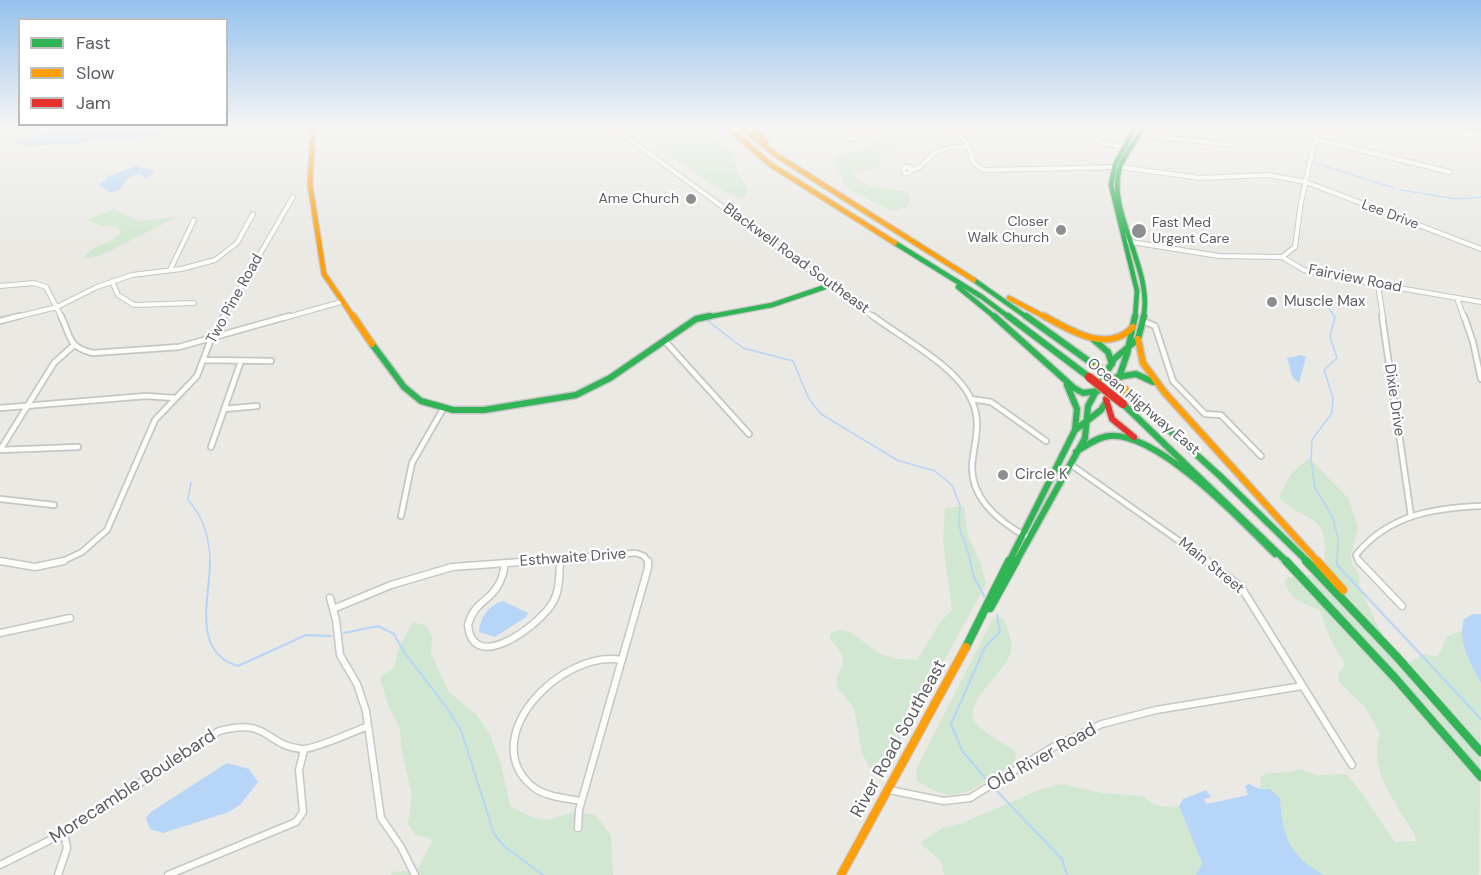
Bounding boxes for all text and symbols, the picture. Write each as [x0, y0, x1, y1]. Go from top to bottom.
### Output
legend [18, 18, 228, 126]
text: Fast [76, 31, 111, 55]
text: Slow [76, 61, 115, 85]
text: Jam [76, 91, 111, 115]
place label: Ame Church [598, 191, 679, 207]
marker: Ame Church [684, 192, 698, 206]
street label: Lee Drive [1359, 196, 1421, 234]
street label: Blackwell Road Southeast [719, 200, 873, 318]
place label: Closer Walk Church [968, 214, 1049, 246]
place label: Fast Med Urgent Care [1152, 215, 1229, 248]
marker: Fast Med Urgent Care [1130, 222, 1148, 240]
marker: Closer Walk Church [1054, 223, 1068, 237]
street label: Two Pine Road [203, 251, 267, 347]
street label: Fairview Road [1307, 261, 1403, 297]
place label: Muscle Max [1284, 293, 1365, 311]
marker: Muscle Max [1265, 295, 1279, 309]
street label: Ocean Highway East [1083, 355, 1203, 459]
street label: Dixie Drive [1380, 363, 1408, 437]
place label: Circle K [1015, 466, 1068, 484]
marker: Circle K [996, 468, 1010, 482]
street label: Main Street [1174, 534, 1248, 598]
street label: Esthwaite Drive [519, 545, 627, 571]
street label: River Road Southeast [847, 656, 951, 822]
street label: Old River Road [984, 719, 1100, 797]
street label: Morecamble Boulebard [46, 725, 220, 849]

